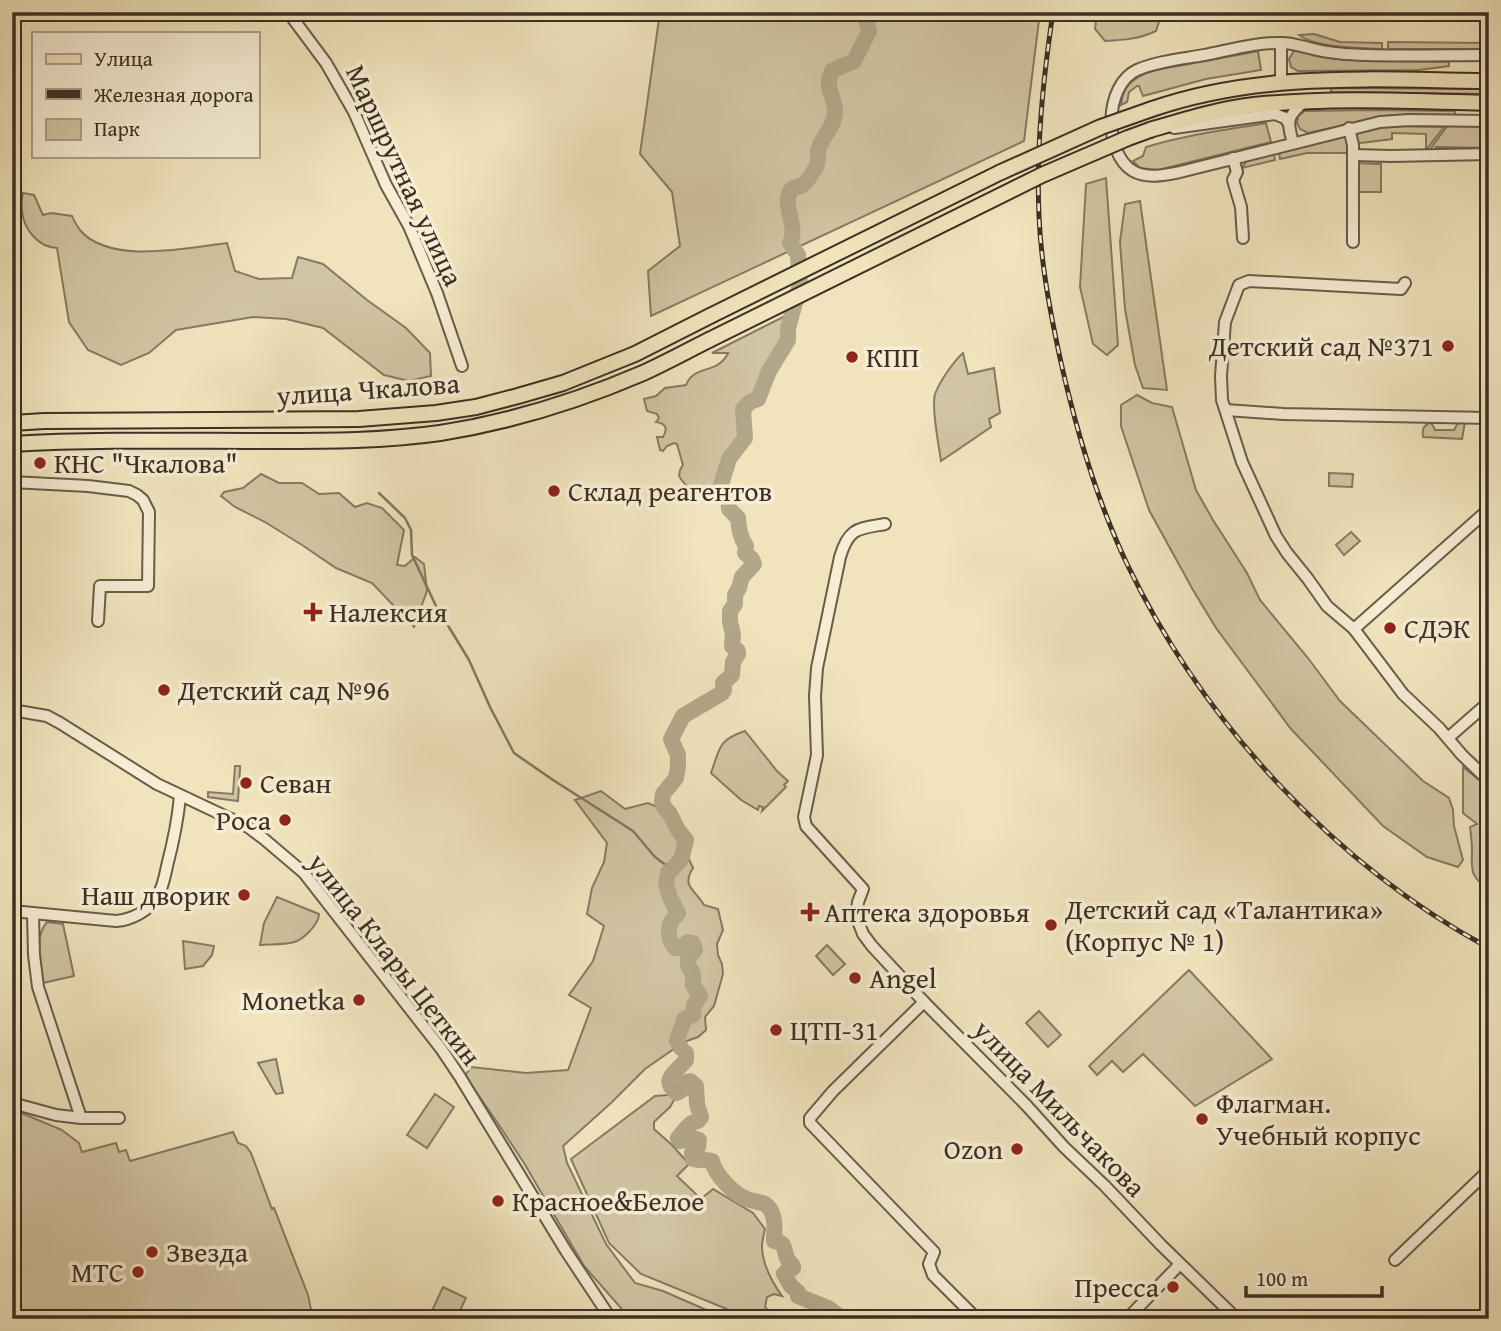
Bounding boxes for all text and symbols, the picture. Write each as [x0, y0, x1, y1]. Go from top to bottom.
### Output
legend [32, 32, 259, 158]
text: Улица [94, 43, 153, 74]
street label: Маршрутная улица [336, 57, 475, 293]
text: Железная дорога [93, 79, 254, 110]
text: Парк [94, 113, 140, 144]
place label: Детский сад №371 [1208, 325, 1434, 366]
place label: КПП [866, 336, 919, 377]
marker: Детский сад №371 [1440, 338, 1456, 354]
marker: КПП [844, 349, 860, 365]
street label: улица Чкалова [274, 362, 462, 415]
place label: КНС "Чкалова" [54, 442, 238, 483]
marker: КНС "Чкалова" [32, 455, 48, 471]
place label: Склад реагентов [568, 470, 772, 511]
marker: Склад реагентов [546, 483, 562, 499]
place label: Налексия [329, 591, 447, 632]
marker: Налексия [303, 602, 323, 622]
place label: СДЭК [1404, 607, 1470, 648]
marker: СДЭК [1382, 620, 1398, 636]
place label: Детский сад №96 [177, 669, 390, 710]
marker: Детский сад №96 [156, 682, 172, 698]
place label: Севан [260, 762, 332, 803]
marker: Севан [238, 775, 254, 791]
place label: Роса [216, 799, 272, 840]
marker: Роса [277, 812, 293, 828]
street label: улица Клары Цеткин [298, 843, 492, 1074]
place label: Наш дворик [81, 874, 230, 915]
marker: Наш дворик [236, 887, 252, 903]
place label: Детский сад «Талантика» (Корпус № 1) [1064, 888, 1383, 961]
place label: Аптека здоровья [824, 891, 1030, 932]
marker: Аптека здоровья [802, 904, 818, 920]
marker: Детский сад «Талантика» (Корпус № 1) [1043, 917, 1059, 933]
place label: Angel [869, 957, 937, 998]
marker: Angel [847, 970, 863, 986]
place label: Monetka [242, 979, 346, 1020]
marker: Monetka [351, 992, 367, 1008]
place label: ЦТП-31 [790, 1009, 878, 1050]
street label: улица Мильчакова [964, 1009, 1157, 1206]
marker: ЦТП-31 [768, 1022, 784, 1038]
place label: Флагман. Учебный корпус [1216, 1082, 1421, 1155]
marker: Флагман. Учебный корпус [1194, 1111, 1210, 1127]
place label: Ozon [944, 1128, 1003, 1169]
marker: Ozon [1009, 1141, 1025, 1157]
place label: Красное&Белое [512, 1180, 705, 1221]
marker: Красное&Белое [490, 1193, 506, 1209]
place label: Звезда [166, 1231, 249, 1272]
marker: Звезда [144, 1244, 160, 1260]
place label: МТС [71, 1251, 124, 1292]
scale bar [1246, 1254, 1382, 1298]
text: 100 m [1256, 1263, 1308, 1294]
marker: МТС [130, 1264, 146, 1280]
place label: Пресса [1075, 1266, 1160, 1307]
marker: Пресса [1165, 1279, 1181, 1295]

